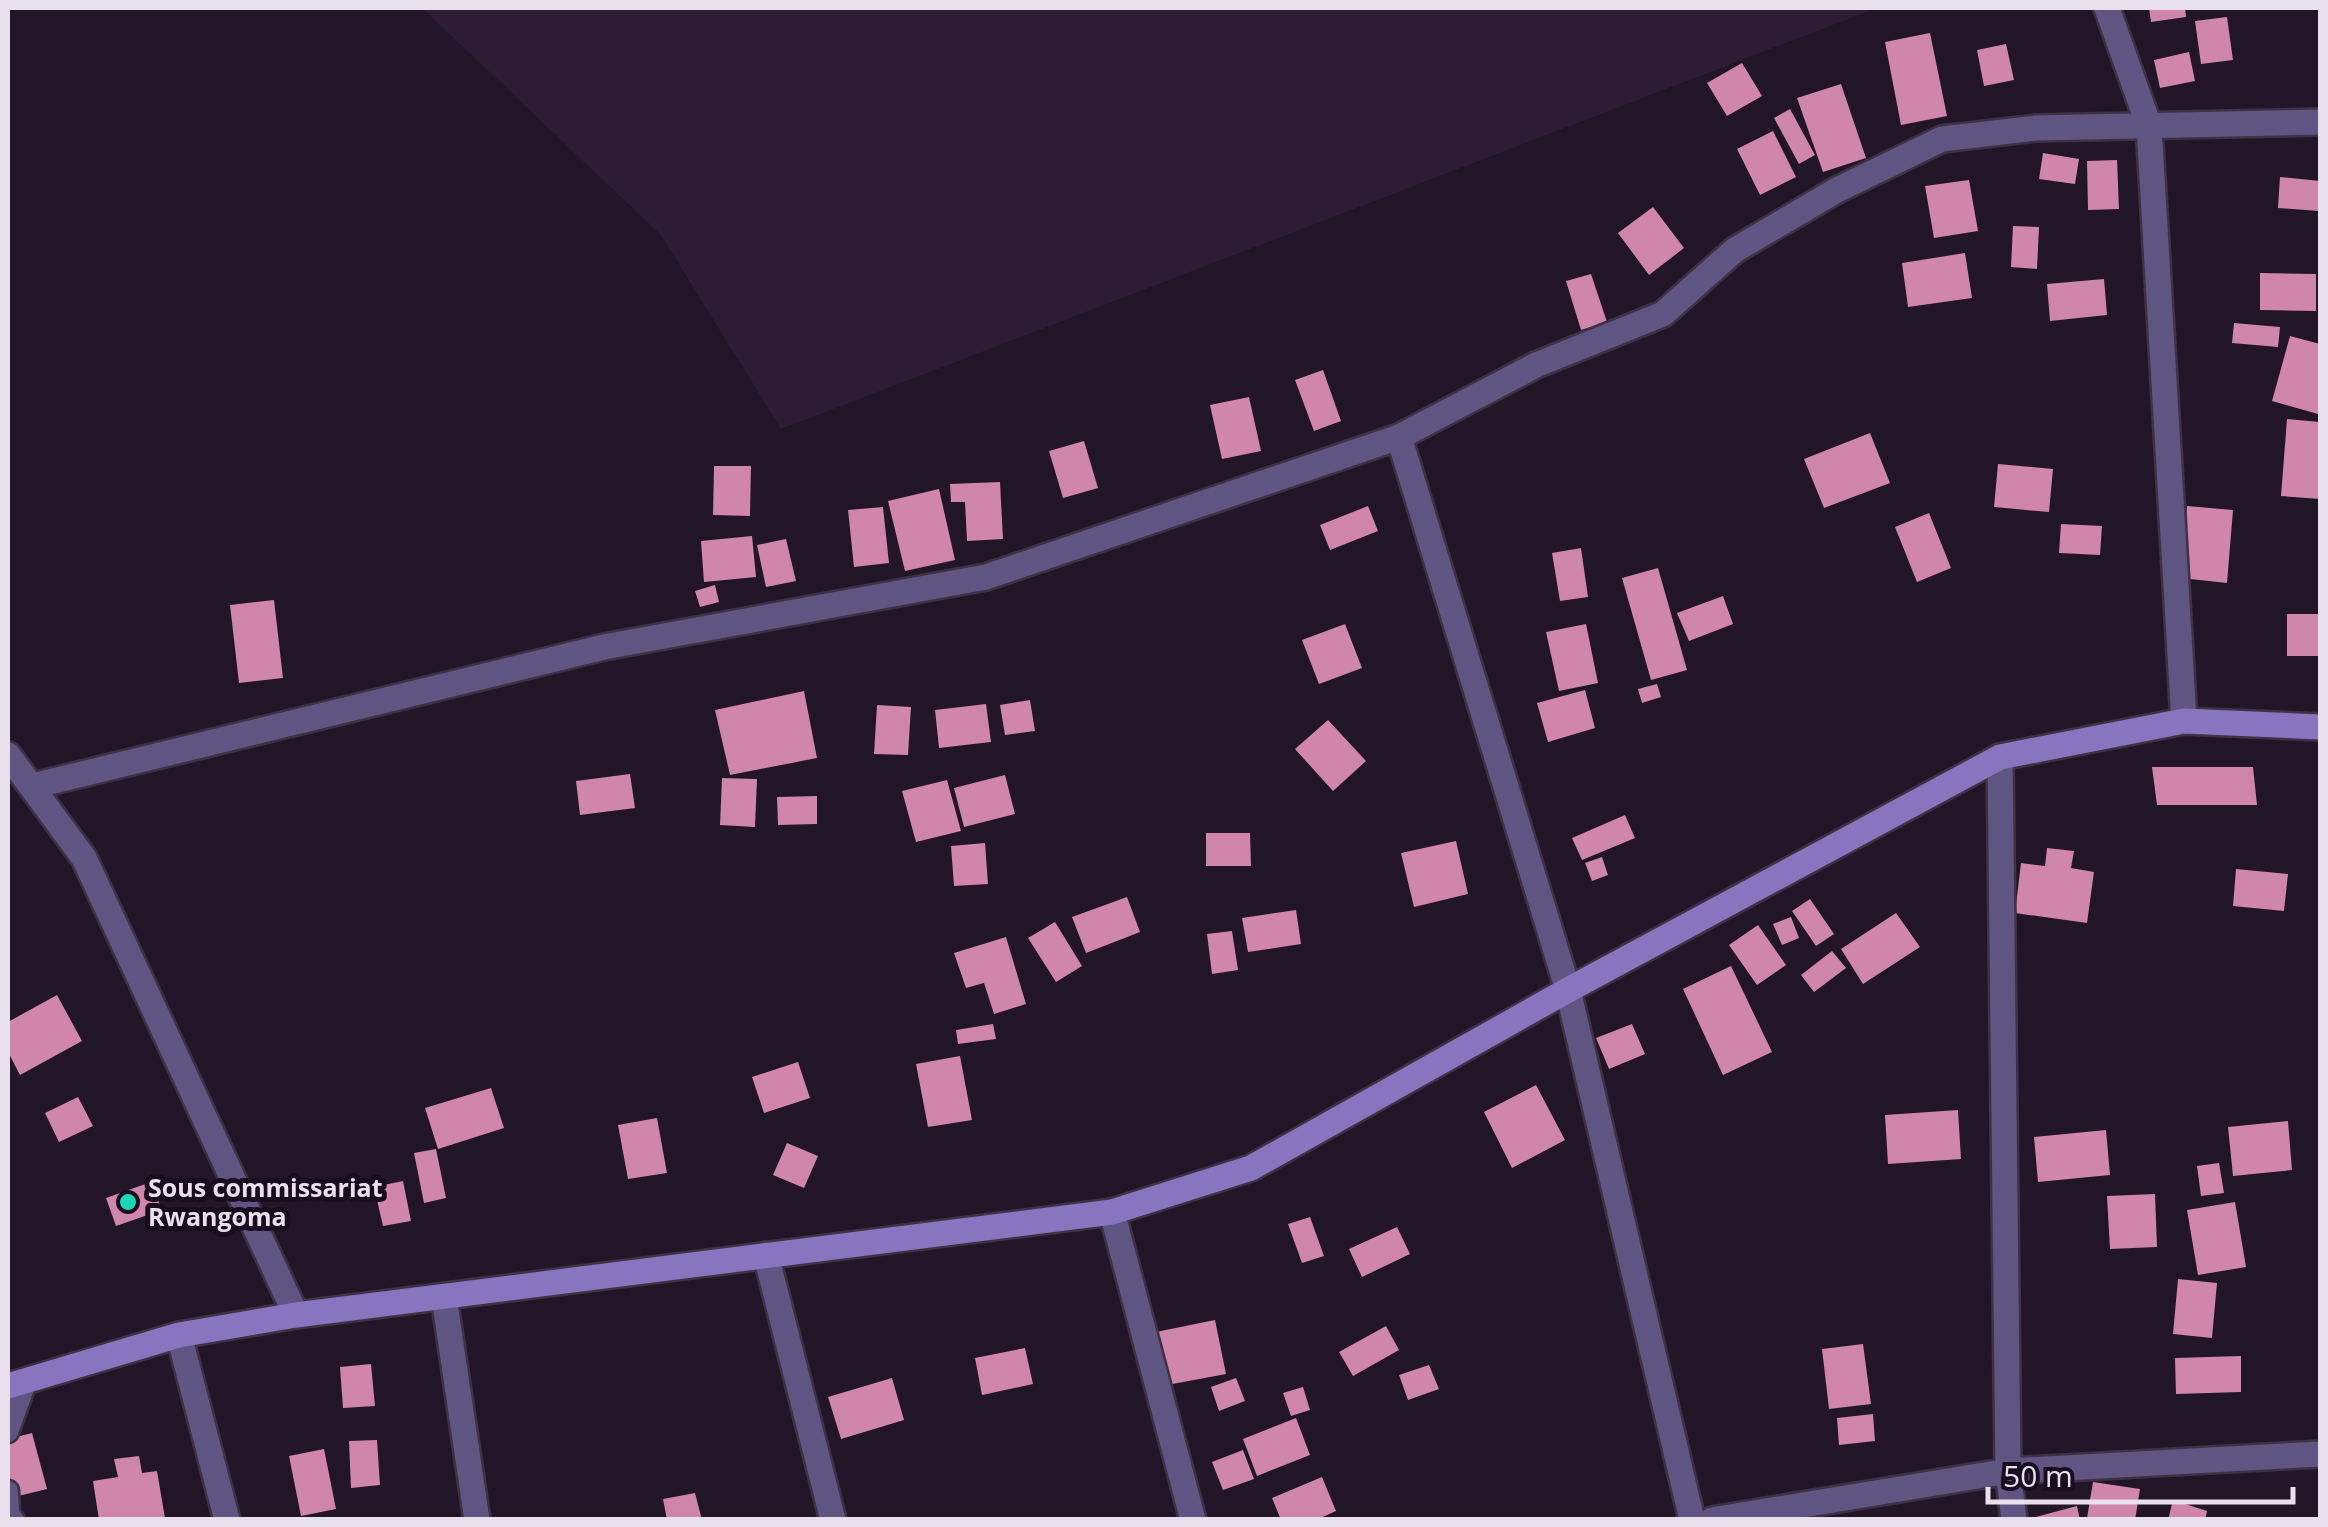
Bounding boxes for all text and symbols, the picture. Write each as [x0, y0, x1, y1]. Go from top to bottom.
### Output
place label: Sous commissariat Rwangoma [148, 1170, 383, 1233]
marker: Sous commissariat Rwangoma [117, 1191, 139, 1213]
scale bar [1988, 1442, 2293, 1504]
text: 50 m [2003, 1455, 2073, 1496]

